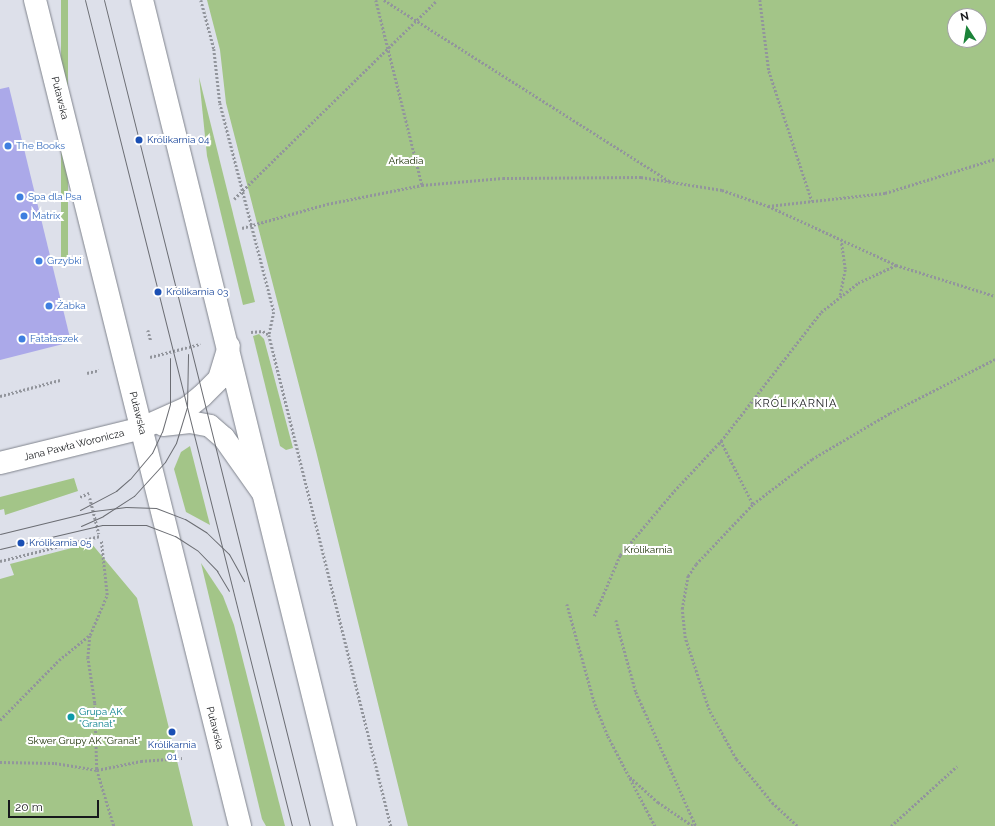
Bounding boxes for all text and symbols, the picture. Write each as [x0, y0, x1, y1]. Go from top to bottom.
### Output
north arrow [947, 8, 987, 48]
text: N [959, 10, 970, 24]
street label: Puławska [49, 75, 71, 121]
place label: Królikarnia 04 [147, 134, 209, 146]
marker: Królikarnia 04 [134, 135, 144, 145]
place label: The Books [16, 140, 65, 152]
marker: The Books [3, 141, 13, 151]
park label: Arkadia [389, 155, 423, 167]
place label: Spa dla Psa [28, 191, 82, 203]
marker: Spa dla Psa [15, 192, 25, 202]
place label: Matrix [32, 210, 60, 222]
marker: Matrix [19, 211, 29, 221]
place label: Grzybki [47, 255, 82, 267]
marker: Grzybki [34, 256, 44, 266]
place label: Królikarnia 03 [166, 286, 228, 298]
marker: Królikarnia 03 [153, 287, 163, 297]
place label: Żabka [57, 300, 86, 312]
marker: Żabka [44, 301, 54, 311]
place label: Fatałaszek [30, 333, 79, 345]
marker: Fatałaszek [17, 334, 27, 344]
street label: Puławska [127, 390, 149, 436]
district label: KRÓLIKARNIA [754, 397, 838, 411]
street label: Jana Pawła Woronicza [22, 427, 126, 463]
place label: Królikarnia 05 [29, 537, 91, 549]
marker: Królikarnia 05 [16, 538, 26, 548]
park label: Królikarnia [624, 544, 672, 556]
place label: Grupa AK "Granat" [79, 705, 123, 728]
street label: Puławska [204, 705, 226, 751]
marker: Grupa AK "Granat" [66, 712, 76, 722]
marker: Królikarnia 01 [167, 727, 177, 737]
park label: Skwer Grupy AK "Granat" [27, 735, 141, 747]
place label: Królikarnia 01 [148, 738, 196, 762]
scale bar [10, 792, 101, 818]
text: 20 m [15, 800, 43, 814]

